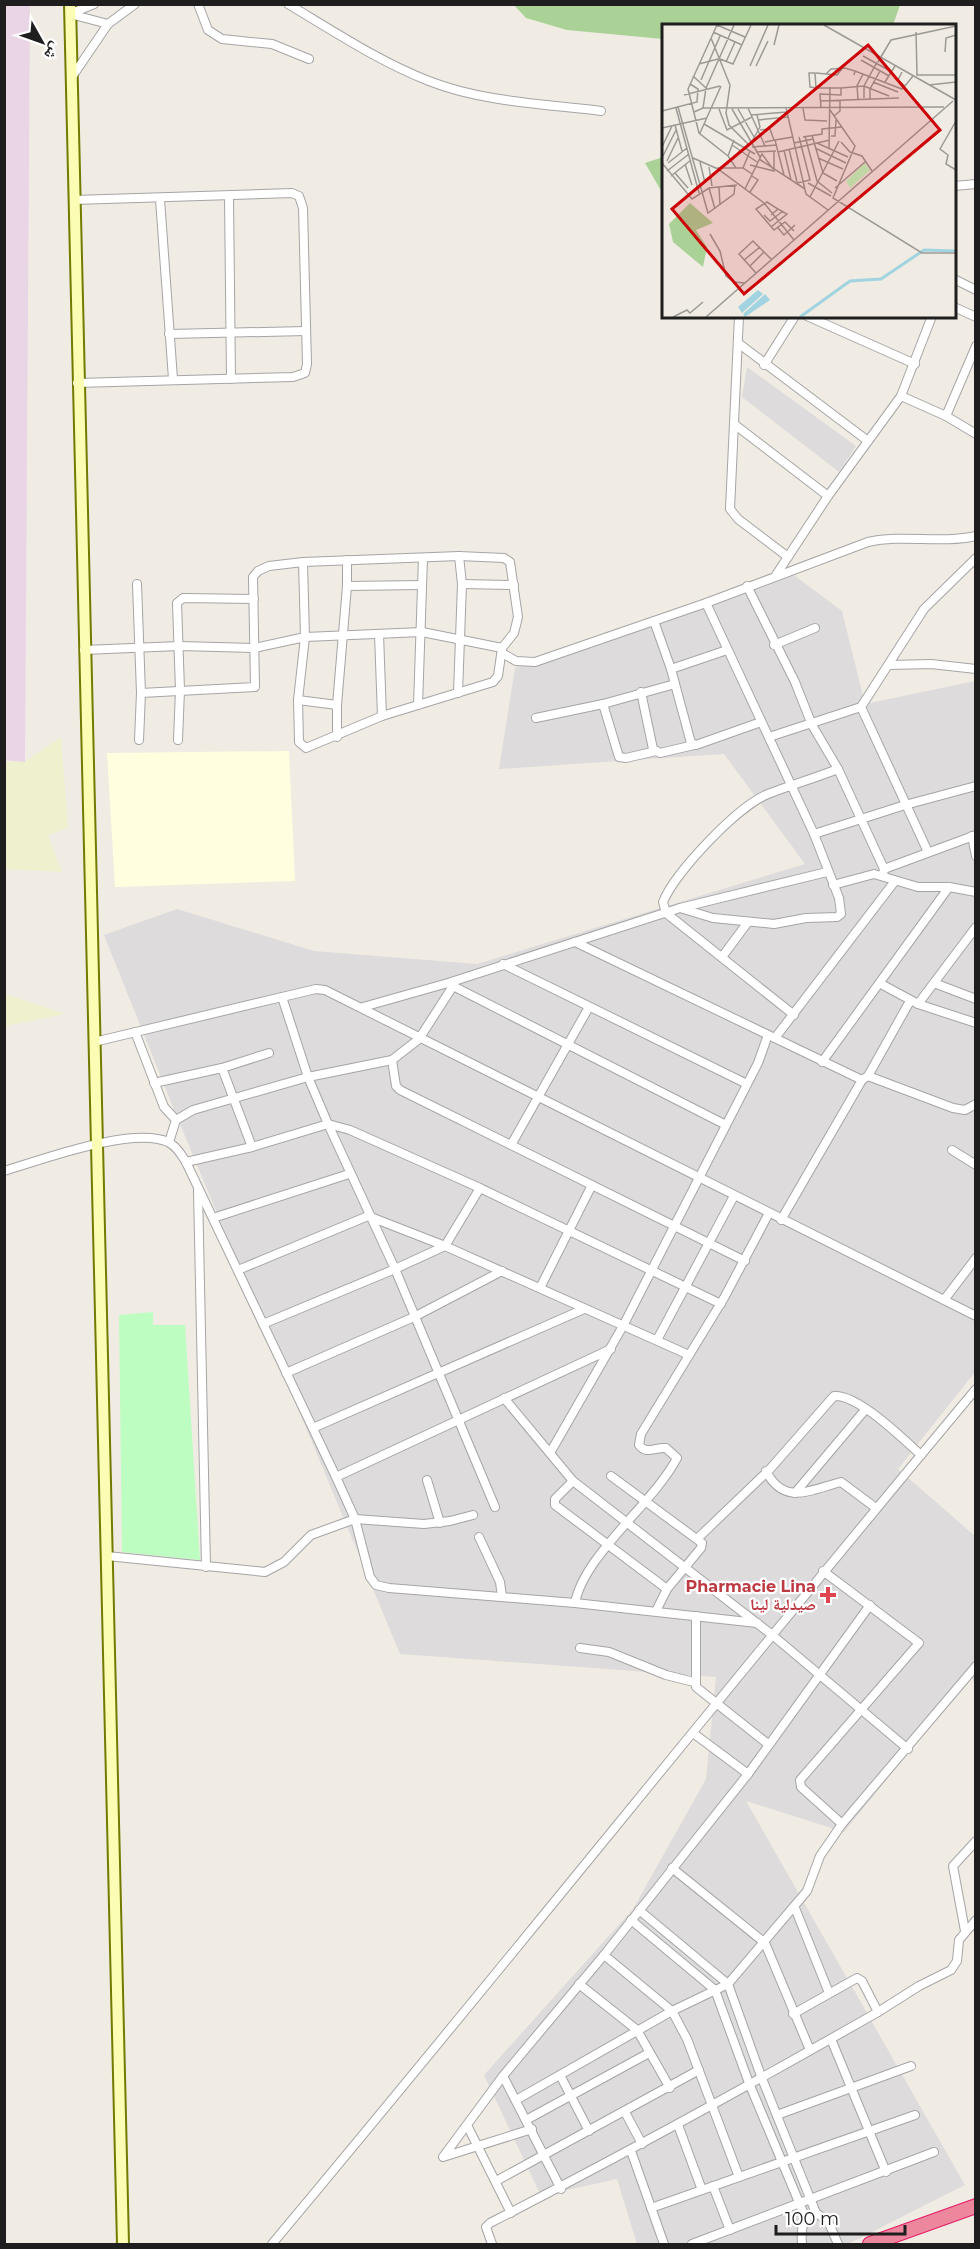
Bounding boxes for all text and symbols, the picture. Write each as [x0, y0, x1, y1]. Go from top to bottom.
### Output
north arrow [12, 12, 72, 72]
inset map [662, 24, 956, 318]
text: ش [40, 39, 66, 64]
place label: Pharmacie Lina صيدلية لينا [686, 1577, 816, 1614]
marker: Pharmacie Lina صيدلية لينا [821, 1588, 835, 1602]
scale bar [776, 2198, 905, 2236]
text: 100 m [785, 2208, 839, 2230]

